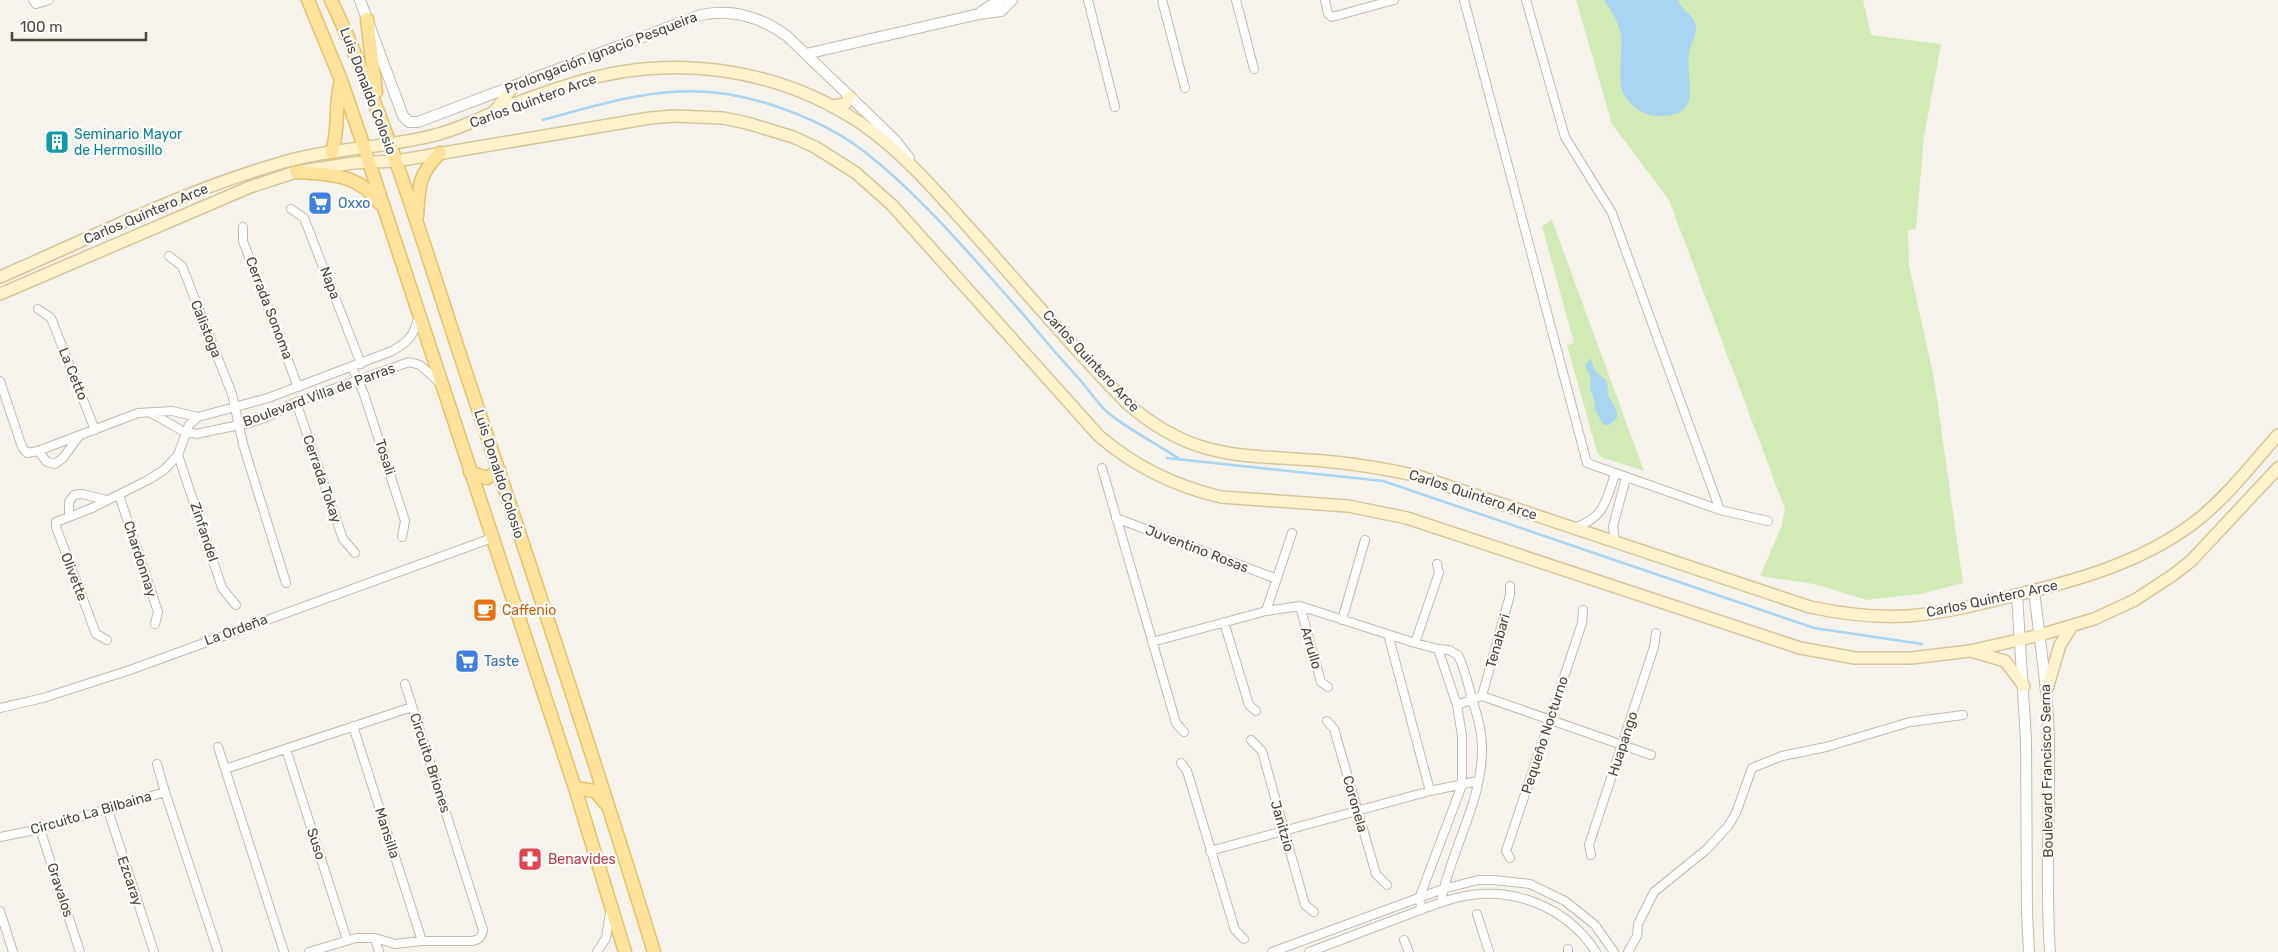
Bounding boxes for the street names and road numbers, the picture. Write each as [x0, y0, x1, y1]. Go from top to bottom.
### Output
street label: Prolongación Ignacio Pesqueira [502, 8, 700, 98]
street label: Luis Donaldo Colosio [336, 25, 400, 157]
street label: Carlos Quintero Arce [467, 70, 599, 132]
street label: Carlos Quintero Arce [81, 180, 211, 248]
street label: Cerrada Sonoma [242, 254, 296, 362]
street label: Napa [316, 264, 344, 302]
street label: Calistoga [187, 298, 225, 360]
street label: Carlos Quintero Arce [1039, 306, 1143, 416]
street label: La Cetto [55, 345, 91, 403]
street label: Boulevard Villa de Parras [241, 360, 397, 430]
street label: Luis Donaldo Colosio [470, 407, 528, 541]
street label: Cerrada Tokay [299, 433, 345, 525]
street label: Tosali [371, 437, 399, 477]
street label: Carlos Quintero Arce [1407, 466, 1539, 524]
street label: Zinfandel [186, 500, 222, 564]
street label: Chardonnay [120, 519, 160, 600]
street label: Juventino Rosas [1143, 522, 1251, 576]
street label: Olivette [57, 550, 91, 604]
street label: Carlos Quintero Arce [1925, 577, 2059, 621]
street label: La Ordeña [202, 611, 270, 649]
street label: Tenabari [1482, 612, 1514, 670]
street label: Arrullo [1297, 625, 1325, 671]
street label: Pequeño Nocturno [1518, 674, 1572, 796]
street label: Boulevard Francisco Serna [2037, 684, 2057, 858]
street label: Huapango [1605, 709, 1641, 779]
street label: Circuito Briones [406, 711, 454, 815]
street label: Coronela [1339, 774, 1371, 834]
street label: Circuito La Bilbaina [28, 788, 154, 838]
street label: Janitzio [1267, 798, 1297, 854]
street label: Mansilla [371, 805, 403, 861]
street label: Suso [303, 826, 329, 862]
street label: Ezcaray [114, 854, 147, 908]
street label: Gravalos [43, 861, 77, 919]

